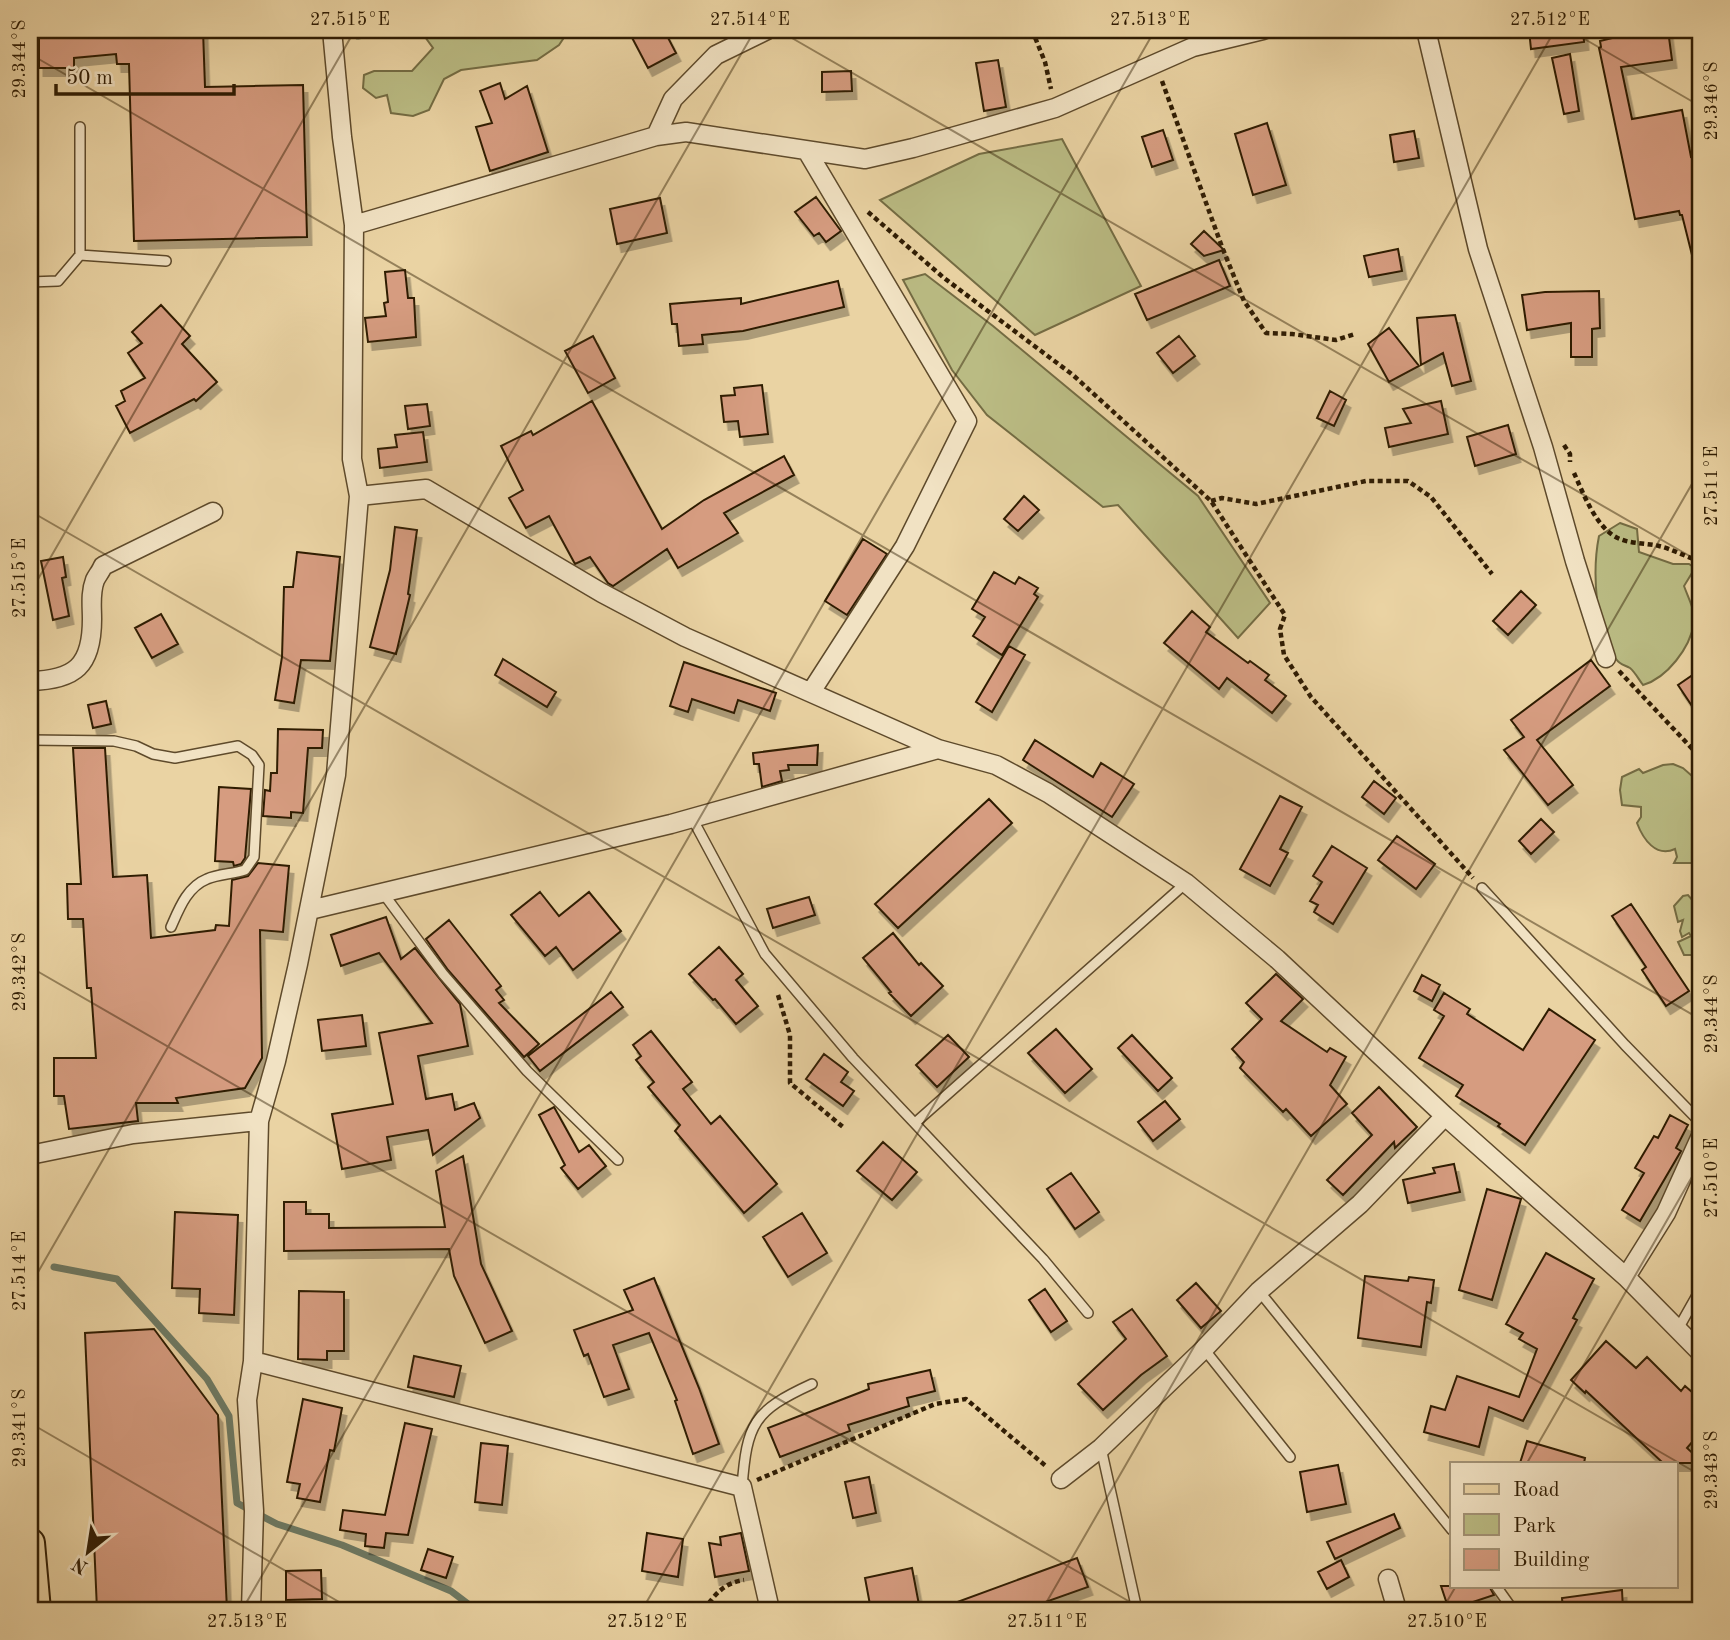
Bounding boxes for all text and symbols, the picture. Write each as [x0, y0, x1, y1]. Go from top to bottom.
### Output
text: 27.515°E [310, 11, 390, 29]
text: 27.514°E [710, 11, 790, 29]
text: 27.513°E [1110, 11, 1190, 29]
text: 27.512°E [1510, 11, 1590, 29]
text: 29.344°S [11, 20, 29, 98]
scale bar [56, 52, 234, 96]
text: 29.346°S [1703, 62, 1721, 140]
text: 50 m [66, 68, 113, 89]
text: 27.511°E [1703, 446, 1721, 526]
text: 27.515°E [11, 538, 29, 618]
text: 29.342°S [11, 933, 29, 1011]
text: 29.344°S [1703, 975, 1721, 1053]
text: 27.510°E [1703, 1138, 1721, 1218]
text: 27.514°E [11, 1231, 29, 1311]
text: 29.341°S [11, 1389, 29, 1467]
text: 29.343°S [1703, 1431, 1721, 1509]
legend [1450, 1462, 1678, 1588]
text: Road [1513, 1480, 1560, 1501]
text: Park [1513, 1516, 1556, 1537]
north arrow [52, 1518, 122, 1588]
text: Building [1513, 1550, 1590, 1571]
text: N [69, 1552, 92, 1576]
text: 27.513°E [207, 1613, 287, 1631]
text: 27.512°E [607, 1613, 687, 1631]
text: 27.511°E [1007, 1613, 1087, 1631]
text: 27.510°E [1407, 1613, 1487, 1631]

